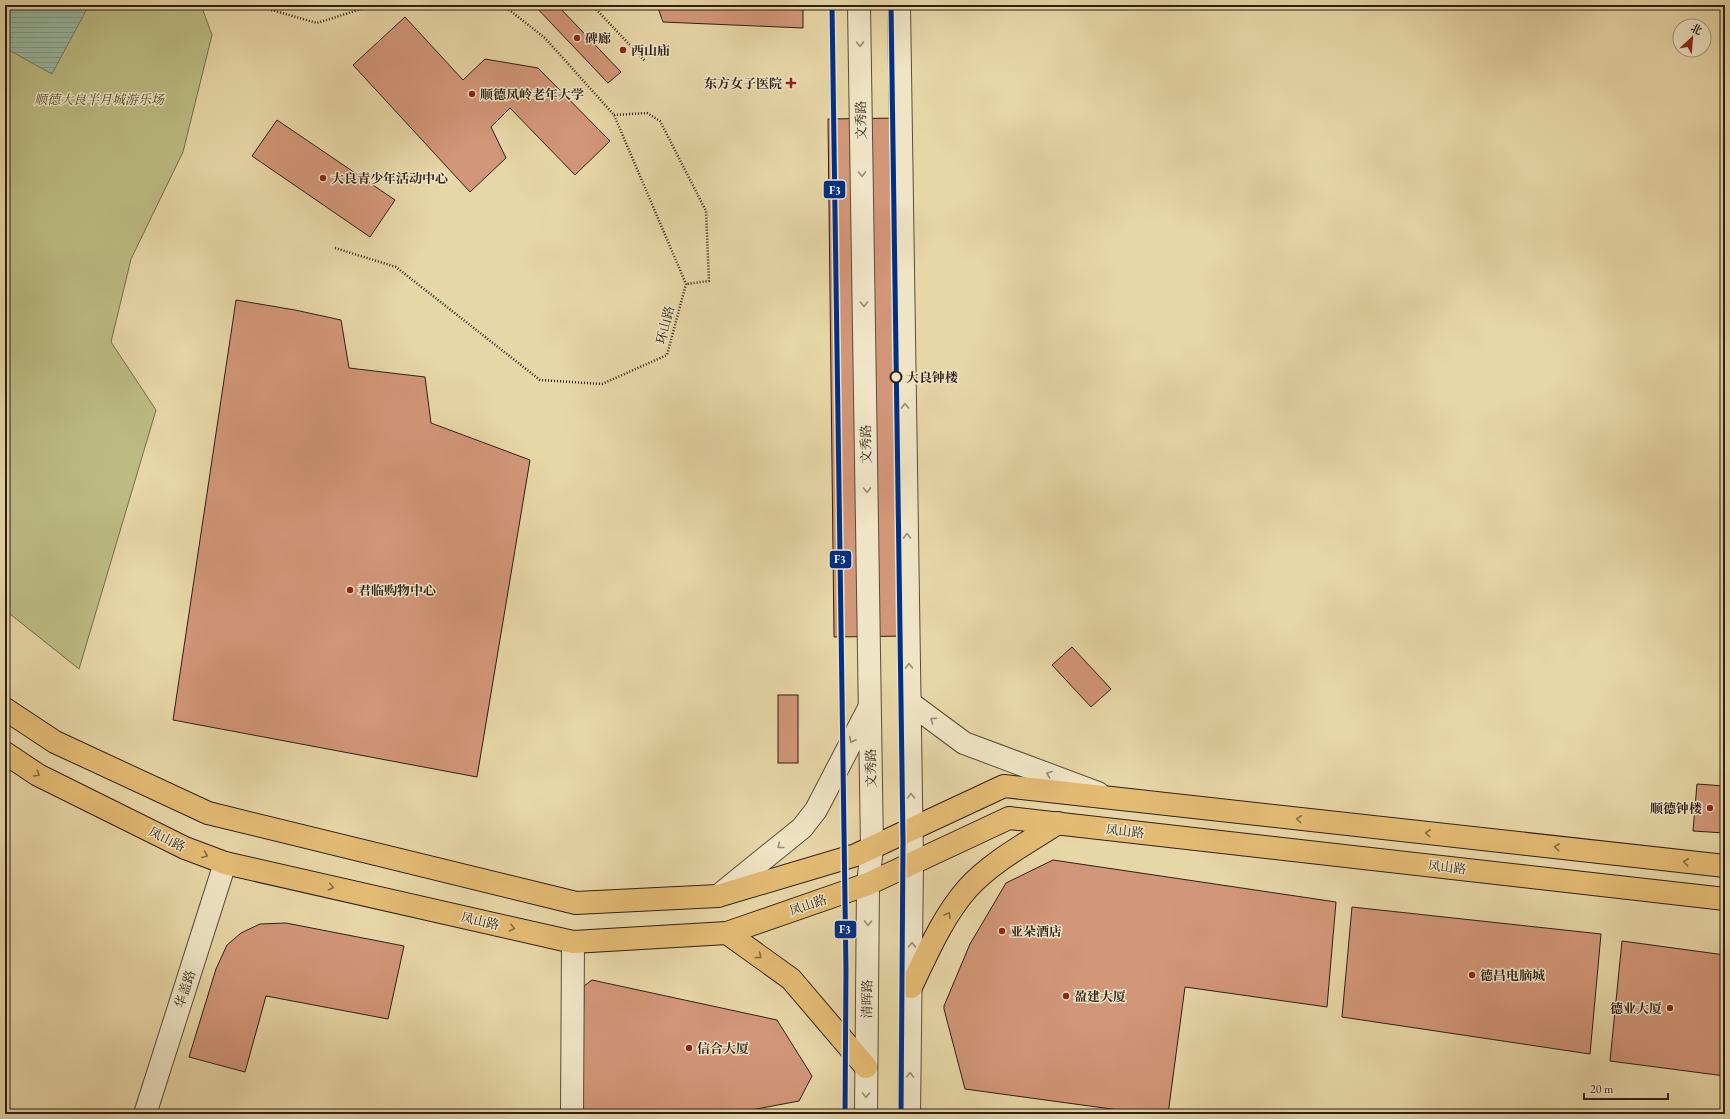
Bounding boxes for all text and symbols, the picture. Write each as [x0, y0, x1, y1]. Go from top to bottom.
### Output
north arrow [1672, 18, 1712, 58]
text: 北 [1688, 20, 1704, 38]
place label: 碑廊 [585, 30, 611, 47]
marker: 碑廊 [572, 33, 582, 43]
one-way arrow [856, 41, 864, 47]
place label: 西山庙 [631, 42, 670, 59]
marker: 西山庙 [618, 45, 628, 55]
place label: 东方女子医院 [704, 75, 782, 92]
marker: 东方女子医院 [785, 77, 797, 89]
place label: 顺德凤岭老年大学 [480, 86, 584, 103]
marker: 顺德凤岭老年大学 [467, 89, 477, 99]
park label: 顺德大良半月城游乐场 [34, 91, 165, 108]
street label: 文秀路 [852, 100, 870, 140]
place label: 大良青少年活动中心 [331, 170, 448, 187]
one-way arrow [858, 171, 866, 177]
marker: 大良青少年活动中心 [318, 173, 328, 183]
line badge: F3 [823, 180, 846, 199]
text: F3 [829, 183, 841, 197]
one-way arrow [860, 301, 868, 307]
street label: 环山路 [652, 304, 678, 346]
place label: 大良钟楼 [906, 369, 958, 386]
marker: 大良钟楼 [889, 370, 903, 384]
one-way arrow [901, 403, 909, 409]
street label: 文秀路 [857, 424, 875, 464]
one-way arrow [863, 487, 871, 493]
one-way arrow [903, 533, 911, 539]
line badge: F3 [829, 550, 852, 569]
text: F3 [834, 552, 846, 566]
place label: 君临购物中心 [358, 582, 436, 599]
marker: 君临购物中心 [345, 585, 355, 595]
one-way arrow [905, 663, 913, 669]
one-way arrow [930, 717, 937, 724]
one-way arrow [850, 736, 857, 743]
street label: 文秀路 [862, 748, 880, 788]
one-way arrow [33, 770, 40, 777]
one-way arrow [1046, 771, 1053, 779]
one-way arrow [907, 793, 915, 799]
place label: 顺德钟楼 [1650, 800, 1702, 817]
marker: 顺德钟楼 [1705, 803, 1715, 813]
one-way arrow [1296, 814, 1302, 823]
street label: 凤山路 [1105, 821, 1145, 841]
street label: 凤山路 [146, 823, 188, 855]
one-way arrow [1425, 829, 1431, 838]
one-way arrow [777, 841, 784, 848]
one-way arrow [1554, 843, 1560, 852]
one-way arrow [201, 851, 208, 859]
street label: 凤山路 [1427, 857, 1467, 877]
one-way arrow [1683, 858, 1689, 867]
one-way arrow [327, 883, 334, 891]
street label: 凤山路 [787, 891, 829, 919]
street label: 凤山路 [459, 908, 501, 934]
one-way arrow [943, 912, 950, 919]
line badge: F3 [834, 920, 857, 939]
one-way arrow [864, 920, 872, 926]
text: F3 [839, 922, 851, 936]
one-way arrow [509, 923, 515, 931]
place label: 亚朵酒店 [1010, 923, 1062, 940]
marker: 亚朵酒店 [997, 926, 1007, 936]
one-way arrow [907, 942, 916, 948]
one-way arrow [755, 951, 762, 959]
place label: 德昌电脑城 [1480, 967, 1545, 984]
street label: 华盖路 [171, 968, 199, 1010]
marker: 德昌电脑城 [1467, 970, 1477, 980]
street label: 清晖路 [858, 979, 876, 1019]
place label: 盈建大厦 [1074, 988, 1126, 1005]
marker: 盈建大厦 [1061, 991, 1071, 1001]
place label: 德业大厦 [1610, 1000, 1662, 1017]
marker: 德业大厦 [1665, 1003, 1675, 1013]
place label: 信合大厦 [697, 1040, 749, 1057]
marker: 信合大厦 [684, 1043, 694, 1053]
one-way arrow [906, 1072, 914, 1078]
scale bar [1584, 1075, 1668, 1101]
text: 20 m [1590, 1081, 1614, 1097]
one-way arrow [862, 1092, 870, 1098]

